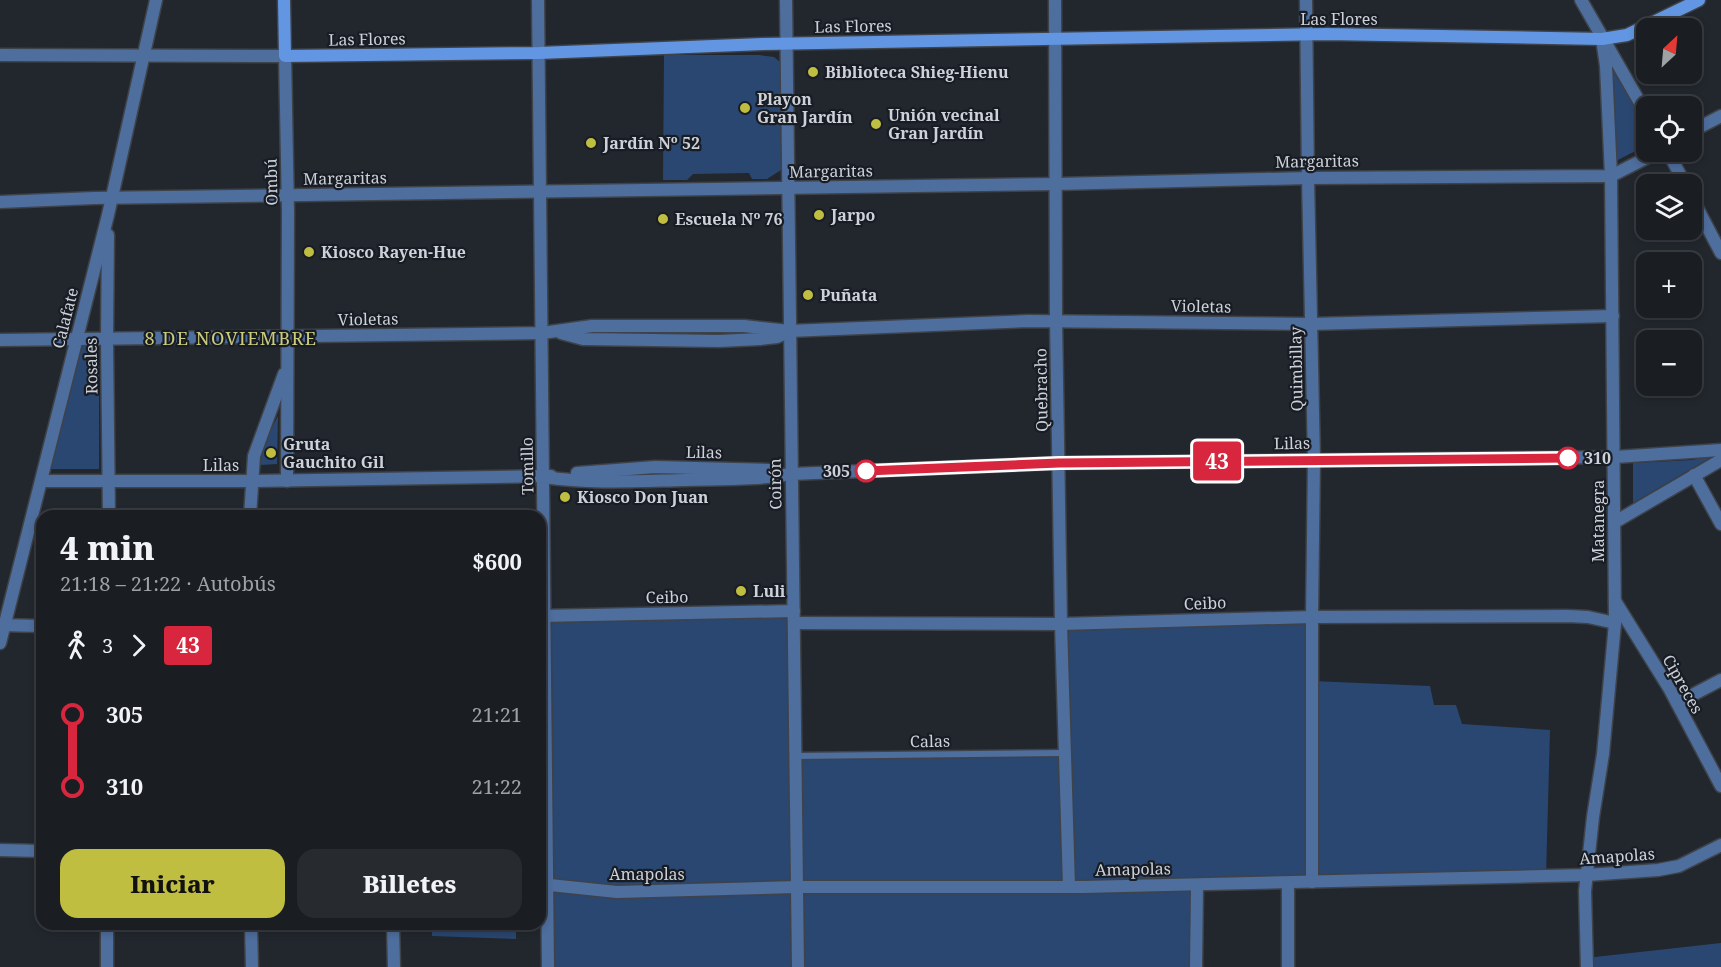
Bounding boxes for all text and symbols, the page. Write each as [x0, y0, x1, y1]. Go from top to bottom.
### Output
street label: Las Flores [1300, 8, 1378, 30]
street label: Las Flores [814, 14, 892, 38]
north arrow [1636, 18, 1702, 84]
map controls [1636, 18, 1702, 396]
street label: Las Flores [328, 27, 406, 51]
place label: Biblioteca Shieg-Hienu [825, 61, 1009, 83]
marker: Biblioteca Shieg-Hienu [806, 65, 820, 79]
place label: Playon Gran Jardín [757, 88, 853, 128]
button: locate [1636, 96, 1702, 162]
marker: Playon Gran Jardín [738, 101, 752, 115]
place label: Unión vecinal Gran Jardín [888, 104, 1000, 144]
marker: Unión vecinal Gran Jardín [869, 117, 883, 131]
place label: Jardín Nº 52 [602, 132, 700, 154]
marker: Jardín Nº 52 [584, 136, 598, 150]
street label: Margaritas [1275, 149, 1359, 173]
street label: Ombú [260, 158, 282, 206]
street label: Margaritas [789, 159, 873, 183]
street label: Margaritas [303, 166, 387, 190]
button: layers [1636, 174, 1702, 240]
place label: Jarpo [830, 204, 876, 226]
place label: Escuela Nº 76 [675, 208, 783, 230]
marker: Jarpo [812, 208, 826, 222]
marker: Escuela Nº 76 [656, 212, 670, 226]
place label: Kiosco Rayen-Hue [321, 241, 466, 263]
marker: Kiosco Rayen-Hue [302, 245, 316, 259]
button: + [1636, 252, 1702, 318]
place label: Puñata [820, 284, 878, 306]
street label: Calafate [47, 285, 83, 351]
marker: Puñata [801, 288, 815, 302]
street label: Violetas [1171, 294, 1231, 318]
street label: Violetas [338, 307, 398, 331]
street label: Quimbillay [1284, 325, 1308, 412]
district label: 8 DE NOVIEMBRE [144, 326, 318, 350]
button: − [1636, 330, 1702, 396]
street label: Rosales [80, 337, 102, 395]
street label: Quebracho [1029, 348, 1053, 432]
street label: Lilas [1274, 432, 1310, 454]
place label: Gruta Gauchito Gil [283, 433, 385, 473]
street label: Tomillo [515, 437, 539, 495]
street label: Lilas [686, 441, 722, 463]
line badge: 43 [1190, 442, 1244, 480]
marker: Gruta Gauchito Gil [264, 446, 278, 460]
text: 43 [1205, 447, 1229, 475]
marker: 310 [1557, 447, 1579, 469]
place label: 310 [1584, 447, 1611, 469]
street label: Lilas [203, 454, 239, 476]
street label: Coirón [764, 458, 786, 510]
place label: 305 [823, 460, 850, 482]
marker: 305 [855, 460, 877, 482]
street label: Matanegra [1587, 480, 1609, 562]
place label: Kiosco Don Juan [577, 486, 709, 508]
marker: Kiosco Don Juan [558, 490, 572, 504]
text: 4 min [60, 525, 155, 570]
text: $600 [472, 546, 522, 576]
text: 21:18 – 21:22 · Autobús [60, 570, 276, 597]
place label: Luli [753, 580, 786, 602]
marker: Luli [734, 584, 748, 598]
street label: Ceibo [646, 586, 688, 608]
street label: Ceibo [1183, 591, 1227, 615]
icon: walk [60, 629, 93, 662]
icon: forward [122, 629, 155, 662]
text: 43 [176, 631, 200, 659]
text: 3 [102, 632, 113, 659]
street label: Cipreces [1658, 650, 1708, 718]
text: 305 [106, 699, 143, 729]
text: 21:21 [472, 701, 522, 728]
street label: Calas [910, 730, 950, 752]
text: 310 [106, 771, 143, 801]
text: 21:22 [472, 773, 522, 800]
street label: Amapolas [1578, 842, 1656, 870]
button: Iniciar [60, 849, 285, 918]
button: Billetes [297, 849, 522, 918]
street label: Amapolas [1095, 857, 1171, 881]
street label: Amapolas [609, 863, 685, 885]

